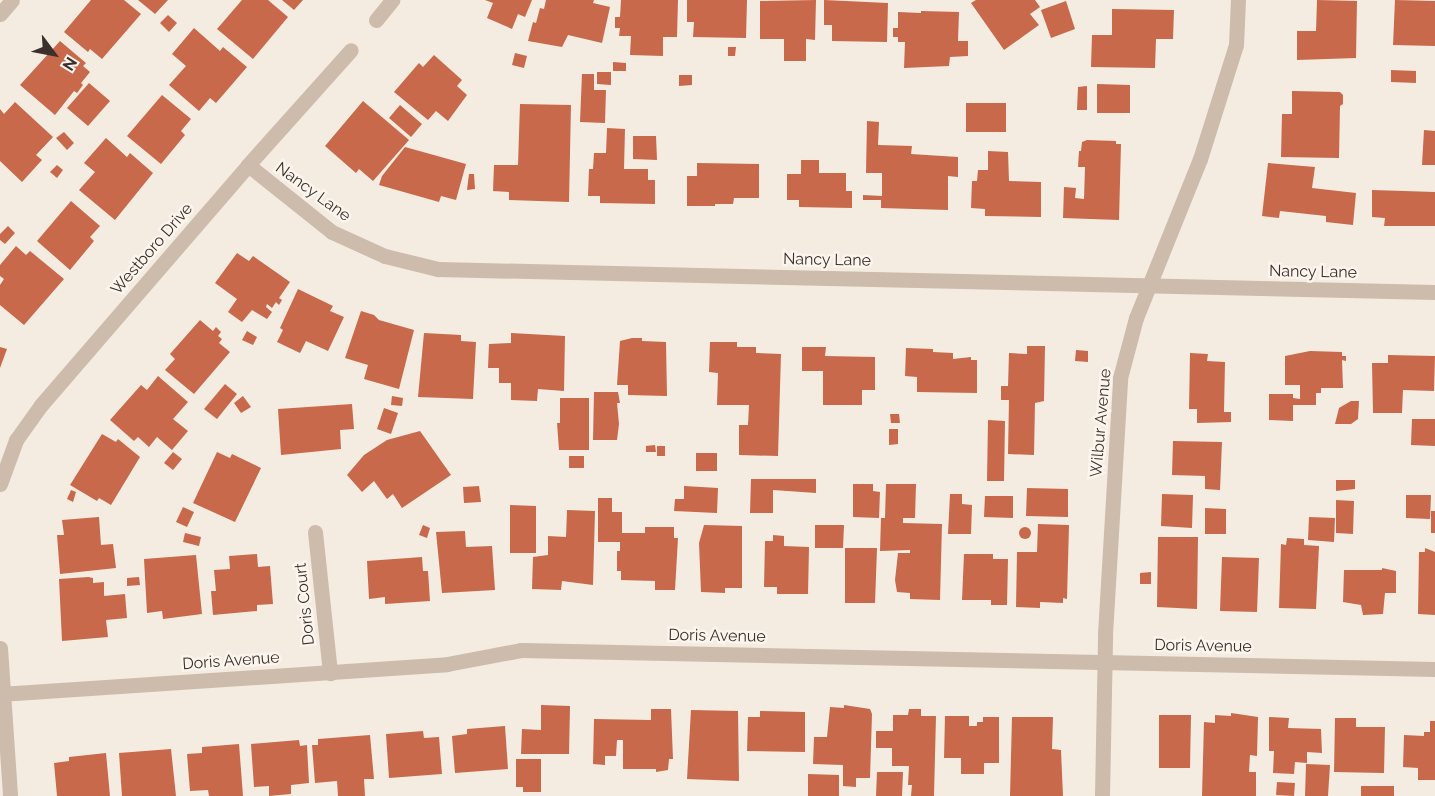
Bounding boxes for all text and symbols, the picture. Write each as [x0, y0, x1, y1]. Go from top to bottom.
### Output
north arrow [24, 24, 84, 84]
text: N [58, 54, 81, 74]
street label: Nancy Lane [272, 158, 354, 226]
street label: Westboro Drive [107, 199, 197, 299]
street label: Nancy Lane [783, 250, 871, 270]
street label: Nancy Lane [1269, 262, 1357, 282]
street label: Wilbur Avenue [1087, 367, 1115, 479]
street label: Doris Court [291, 562, 319, 646]
street label: Doris Avenue [668, 626, 766, 646]
street label: Doris Avenue [1154, 636, 1252, 656]
street label: Doris Avenue [181, 648, 281, 674]

